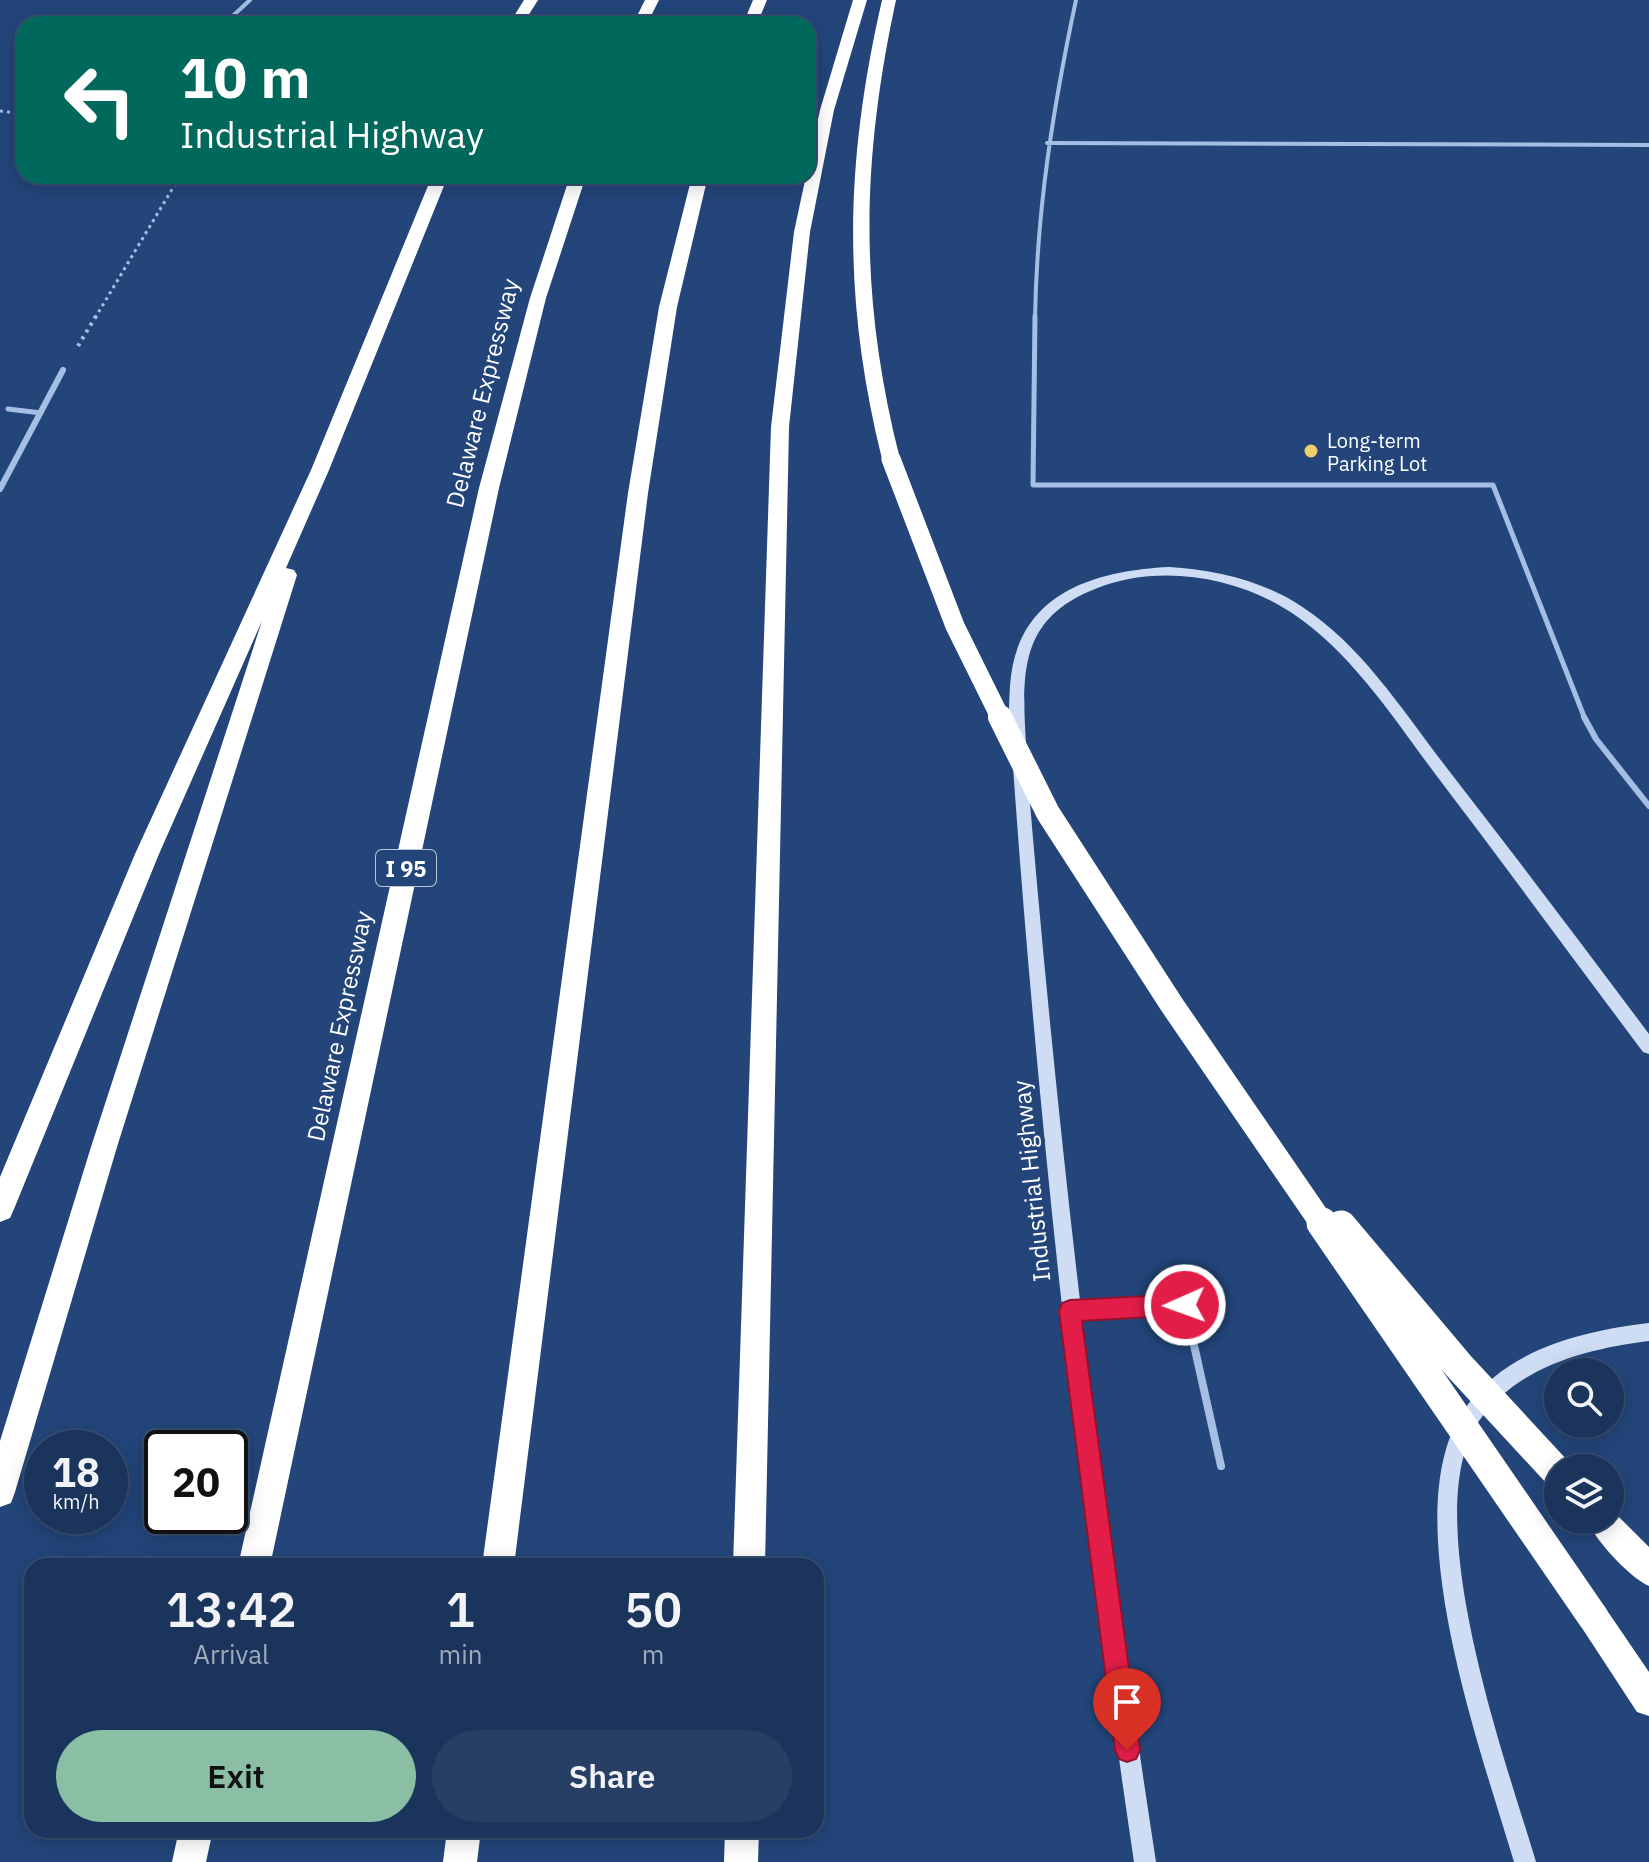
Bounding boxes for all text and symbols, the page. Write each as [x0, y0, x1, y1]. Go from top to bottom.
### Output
text: 10 m [180, 41, 310, 113]
icon: left [48, 48, 152, 152]
text: Industrial Highway [180, 111, 484, 158]
street label: Delaware Expressway [438, 275, 526, 511]
place label: Long-term Parking Lot [1327, 427, 1427, 477]
marker: Long-term Parking Lot [1302, 442, 1320, 460]
road number: I 95 [376, 850, 436, 886]
street label: Delaware Expressway [299, 908, 379, 1144]
street label: Industrial Highway [1004, 1079, 1058, 1283]
position arrow [1143, 1263, 1227, 1347]
map controls [1544, 1358, 1624, 1534]
button: search [1544, 1358, 1624, 1438]
speed limit sign: 20 [144, 1430, 248, 1534]
text: 18 [52, 1446, 100, 1498]
button: layers [1544, 1454, 1624, 1534]
text: km/h [52, 1488, 100, 1515]
text: 13:42 [166, 1578, 296, 1640]
text: 1 [446, 1578, 475, 1640]
text: 50 [624, 1578, 682, 1640]
text: Arrival [193, 1637, 269, 1671]
text: min [438, 1637, 482, 1671]
text: m [642, 1637, 665, 1671]
pin [1093, 1668, 1161, 1750]
icon: arrive [1105, 1680, 1149, 1724]
button: Exit [56, 1730, 416, 1822]
button: Share [432, 1730, 792, 1822]

